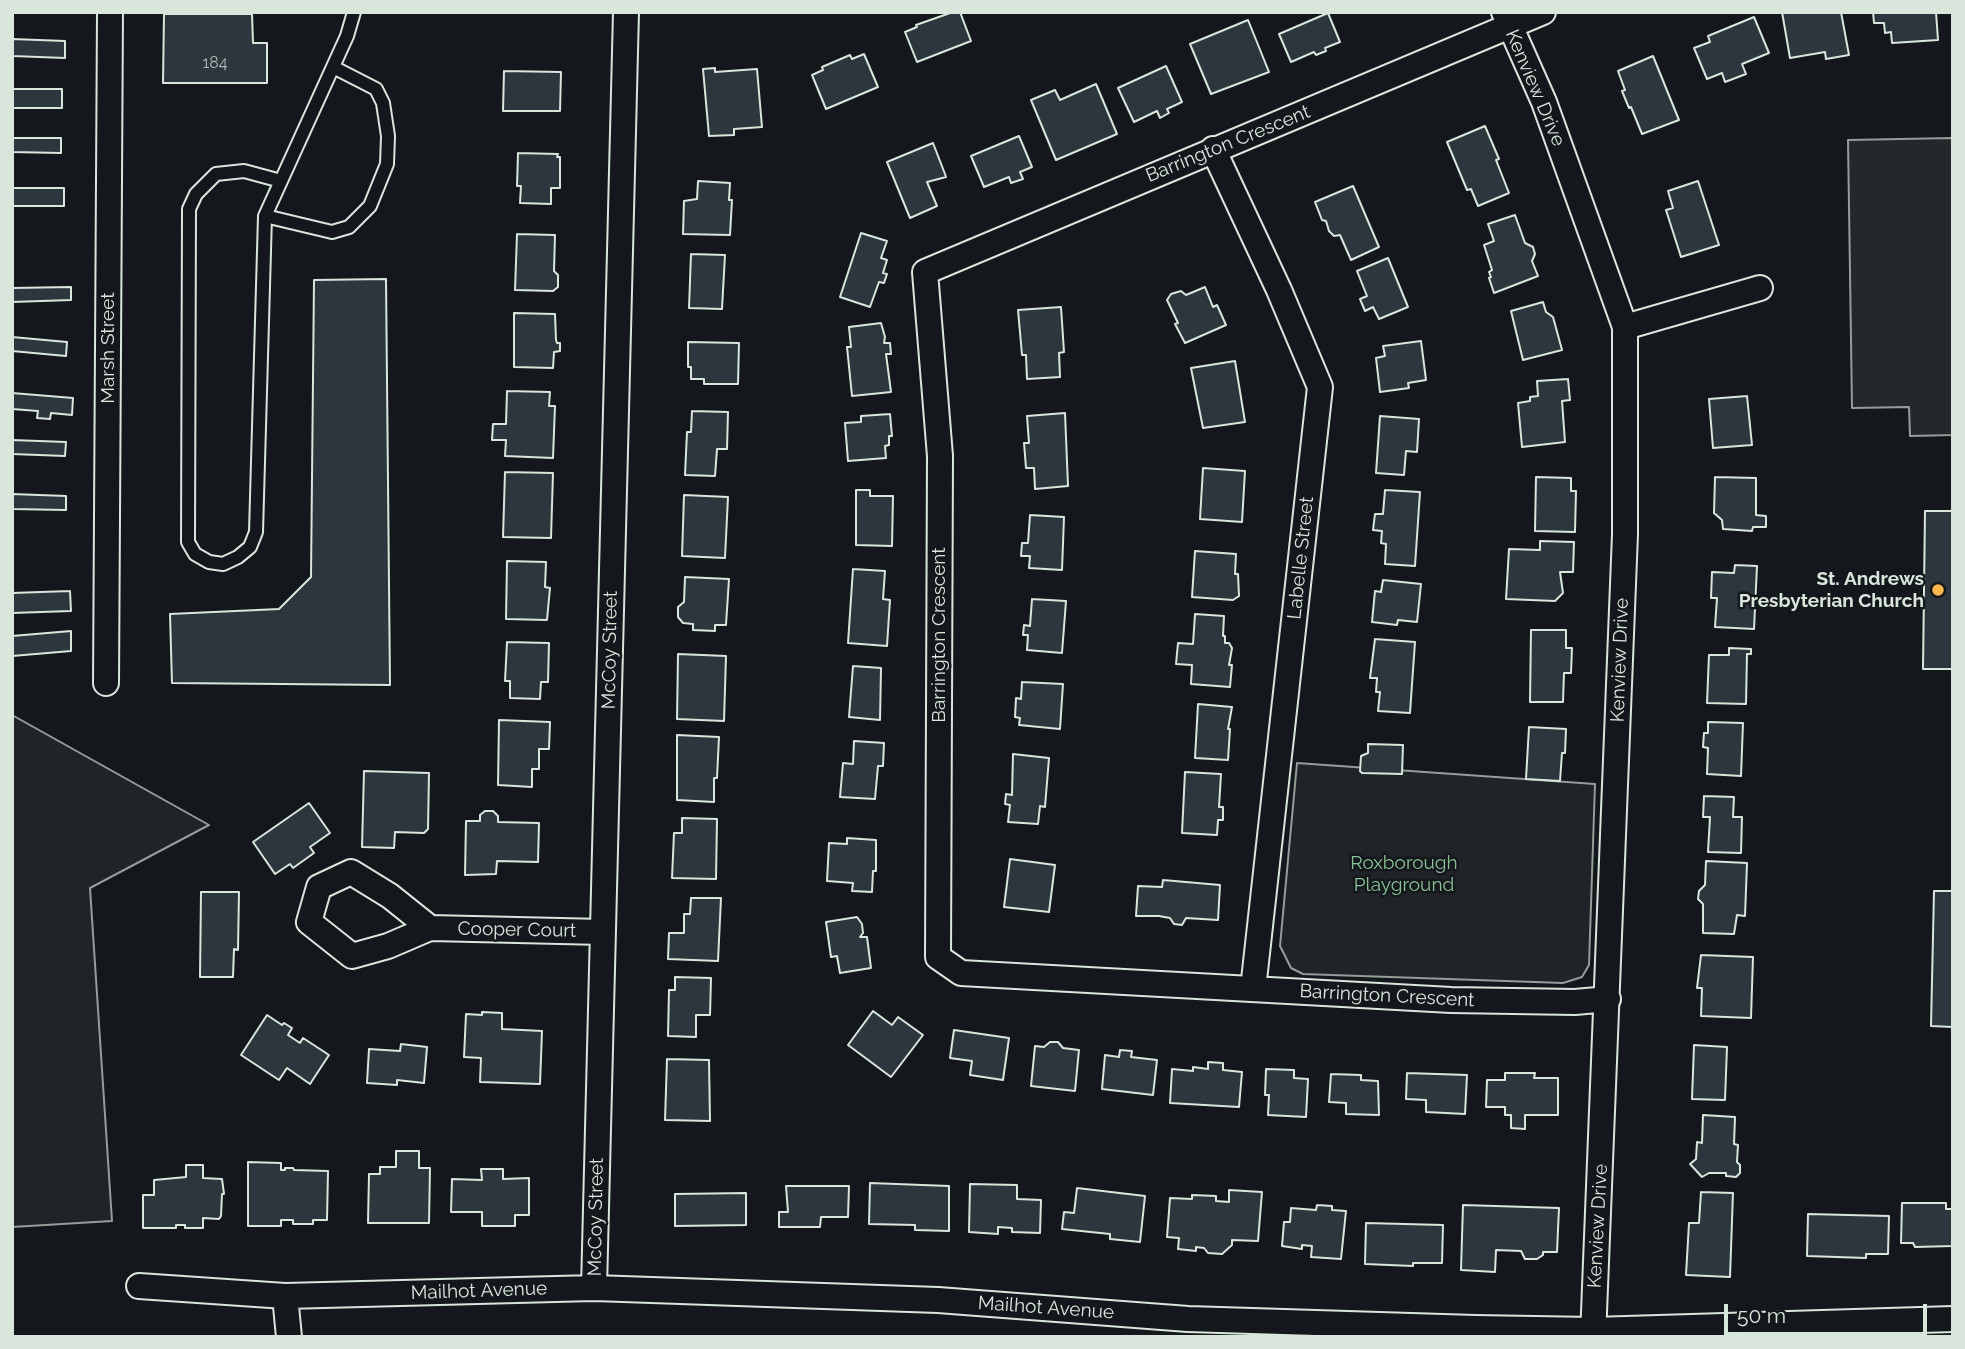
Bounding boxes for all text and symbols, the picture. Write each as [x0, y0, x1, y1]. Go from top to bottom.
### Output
street label: Kenview Drive [1500, 26, 1570, 150]
house number: 184 [202, 53, 228, 73]
street label: Barrington Crescent [1142, 101, 1314, 187]
street label: Marsh Street [97, 292, 119, 404]
street label: Labelle Street [1283, 495, 1319, 621]
street label: Barrington Crescent [928, 547, 950, 723]
place label: St. Andrews Presbyterian Church [1739, 568, 1924, 612]
marker: St. Andrews Presbyterian Church [1930, 582, 1946, 598]
street label: McCoy Street [598, 590, 622, 710]
street label: Kenview Drive [1606, 597, 1634, 723]
park label: Roxborough Playground [1350, 852, 1458, 896]
street label: Cooper Court [457, 918, 577, 942]
street label: Barrington Crescent [1299, 980, 1475, 1012]
street label: McCoy Street [584, 1157, 608, 1277]
street label: Kenview Drive [1583, 1163, 1613, 1289]
street label: Mailhot Avenue [410, 1277, 548, 1305]
scale bar [1727, 1290, 1930, 1334]
street label: Mailhot Avenue [977, 1292, 1115, 1324]
text: 50 m [1737, 1303, 1786, 1328]

